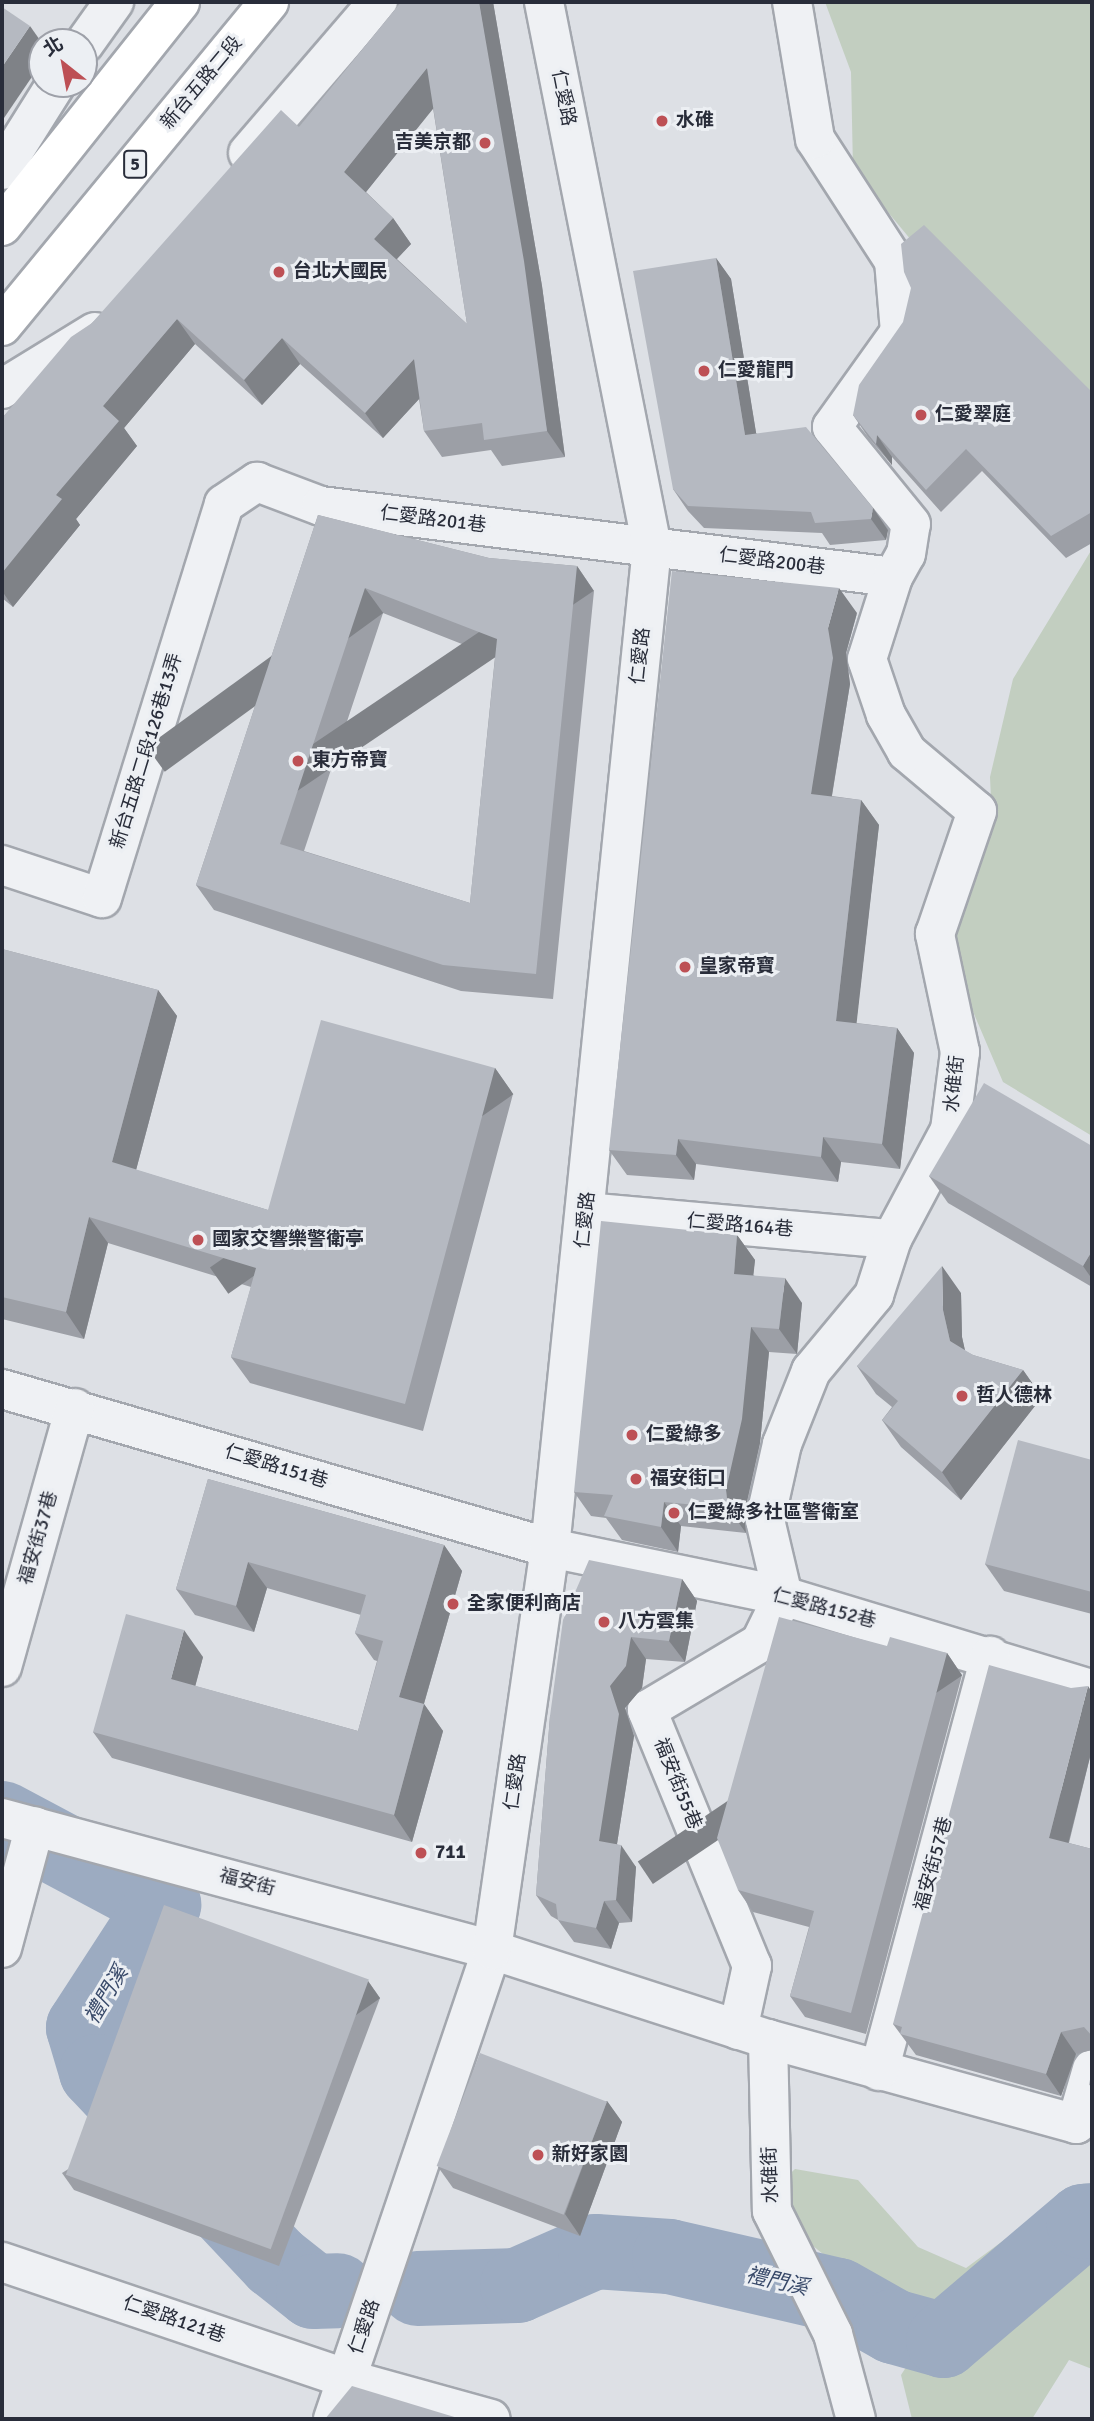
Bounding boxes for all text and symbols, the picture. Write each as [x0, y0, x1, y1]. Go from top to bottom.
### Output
north arrow [28, 28, 98, 98]
text: 北 [39, 32, 68, 62]
street label: 新台五路二段 [157, 32, 247, 134]
street label: 仁愛路 [546, 68, 580, 128]
place label: 水碓 [676, 110, 714, 132]
marker: 水碓 [654, 113, 670, 129]
place label: 吉美京都 [395, 132, 471, 154]
marker: 吉美京都 [477, 135, 493, 151]
road number: 5 [123, 149, 147, 178]
place label: 台北大國民 [293, 261, 388, 283]
marker: 台北大國民 [271, 264, 287, 280]
place label: 仁愛龍門 [718, 360, 794, 382]
marker: 仁愛龍門 [696, 363, 712, 379]
place label: 仁愛翠庭 [935, 404, 1011, 426]
marker: 仁愛翠庭 [913, 407, 929, 423]
street label: 仁愛路201巷 [379, 502, 487, 538]
street label: 仁愛路200巷 [718, 544, 826, 580]
street label: 仁愛路 [627, 626, 655, 686]
street label: 新台五路二段126巷13弄 [106, 650, 188, 852]
place label: 東方帝寶 [312, 750, 388, 772]
marker: 東方帝寶 [290, 753, 306, 769]
place label: 皇家帝寶 [699, 956, 775, 978]
marker: 皇家帝寶 [677, 959, 693, 975]
street label: 水碓街 [941, 1054, 969, 1114]
street label: 仁愛路 [572, 1190, 600, 1250]
street label: 仁愛路164巷 [686, 1210, 794, 1242]
place label: 國家交響樂警衛亭 [212, 1229, 364, 1251]
marker: 國家交響樂警衛亭 [190, 1232, 206, 1248]
place label: 哲人德林 [976, 1385, 1052, 1407]
marker: 哲人德林 [954, 1388, 970, 1404]
place label: 仁愛綠多 [646, 1424, 722, 1446]
marker: 仁愛綠多 [624, 1427, 640, 1443]
street label: 仁愛路151巷 [222, 1440, 330, 1494]
place label: 福安街口 [650, 1468, 726, 1490]
marker: 福安街口 [628, 1471, 644, 1487]
street label: 福安街37巷 [15, 1488, 63, 1588]
place label: 仁愛綠多社區警衛室 [688, 1502, 859, 1524]
marker: 仁愛綠多社區警衛室 [666, 1505, 682, 1521]
street label: 仁愛路152巷 [769, 1584, 879, 1634]
place label: 全家便利商店 [467, 1593, 581, 1615]
marker: 全家便利商店 [445, 1596, 461, 1612]
place label: 八方雲集 [618, 1611, 694, 1633]
marker: 八方雲集 [596, 1614, 612, 1630]
street label: 福安街55巷 [648, 1735, 706, 1833]
street label: 仁愛路 [501, 1752, 531, 1812]
street label: 福安街57巷 [910, 1814, 958, 1914]
place label: 711 [435, 1842, 466, 1864]
marker: 711 [413, 1845, 429, 1861]
street label: 福安街 [217, 1865, 277, 1901]
water label: 禮門溪 [79, 1962, 133, 2028]
place label: 新好家園 [552, 2144, 628, 2166]
street label: 水碓街 [759, 2146, 783, 2204]
marker: 新好家園 [530, 2147, 546, 2163]
water label: 禮門溪 [743, 2262, 811, 2300]
street label: 仁愛路121巷 [120, 2292, 228, 2348]
street label: 仁愛路 [345, 2296, 385, 2358]

